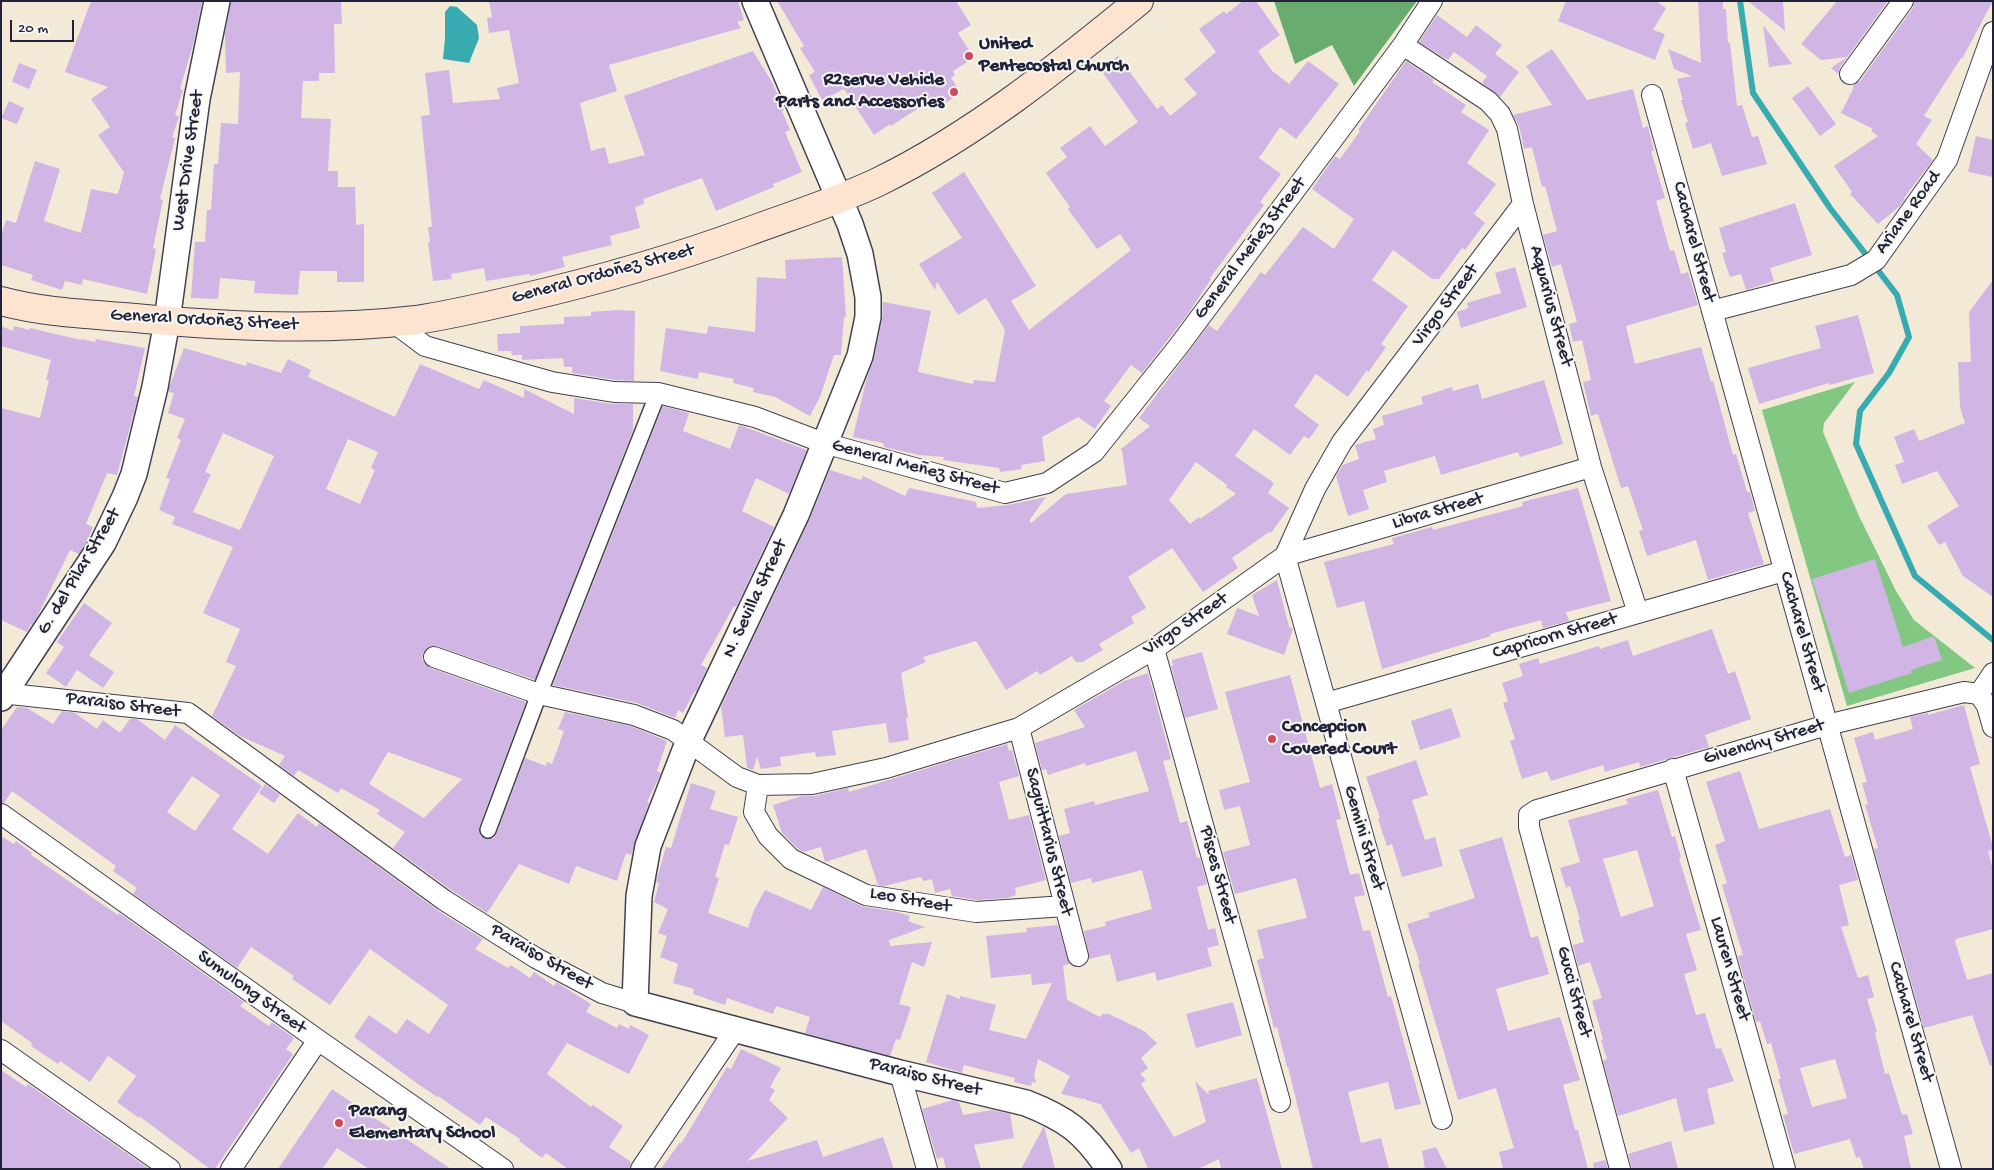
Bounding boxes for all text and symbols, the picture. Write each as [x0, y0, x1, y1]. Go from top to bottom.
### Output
scale bar [12, 10, 76, 42]
text: 20 m [18, 20, 48, 38]
place label: United Pentecostal Church [979, 34, 1129, 78]
marker: United Pentecostal Church [963, 50, 975, 62]
place label: R2serve Vehicle Parts and Accessories [776, 70, 944, 114]
marker: R2serve Vehicle Parts and Accessories [948, 86, 960, 98]
street label: West Drive Street [168, 89, 210, 233]
street label: Ariane Road [1871, 167, 1947, 259]
street label: General Meñez Street [1190, 173, 1312, 325]
street label: Cacharel Street [1666, 179, 1720, 305]
street label: General Ordoñez Street [509, 240, 697, 310]
street label: Aquarius Street [1523, 243, 1577, 369]
street label: Virgo Street [1408, 260, 1484, 352]
street label: General Ordoñez Street [109, 305, 299, 337]
street label: General Meñez Street [829, 435, 1001, 501]
street label: Libra Street [1390, 488, 1486, 536]
street label: G. del Pilar Street [33, 505, 127, 639]
street label: N. Sevilla Street [719, 536, 793, 662]
street label: Cacharel Street [1773, 569, 1829, 695]
street label: Virgo Street [1139, 588, 1233, 662]
street label: Capricorn Street [1490, 608, 1620, 666]
street label: Paraiso Street [65, 688, 181, 724]
street label: Givenchy Street [1701, 715, 1827, 771]
place label: Concepcion Covered Court [1282, 717, 1396, 761]
marker: Concepcion Covered Court [1266, 733, 1278, 745]
street label: Saguittarius Street [1019, 766, 1077, 918]
street label: Gemini Street [1337, 783, 1389, 893]
street label: Pisces Street [1193, 824, 1241, 926]
street label: Leo Street [868, 883, 952, 919]
street label: Lauren Street [1703, 914, 1755, 1024]
street label: Paraiso Street [486, 920, 596, 996]
street label: Gucci Street [1550, 944, 1596, 1040]
street label: Sumulong Street [192, 946, 310, 1040]
street label: Cacharel Street [1882, 959, 1938, 1085]
street label: Paraiso Street [867, 1053, 983, 1103]
place label: Parang Elementary School [349, 1101, 495, 1145]
marker: Parang Elementary School [333, 1117, 345, 1129]

